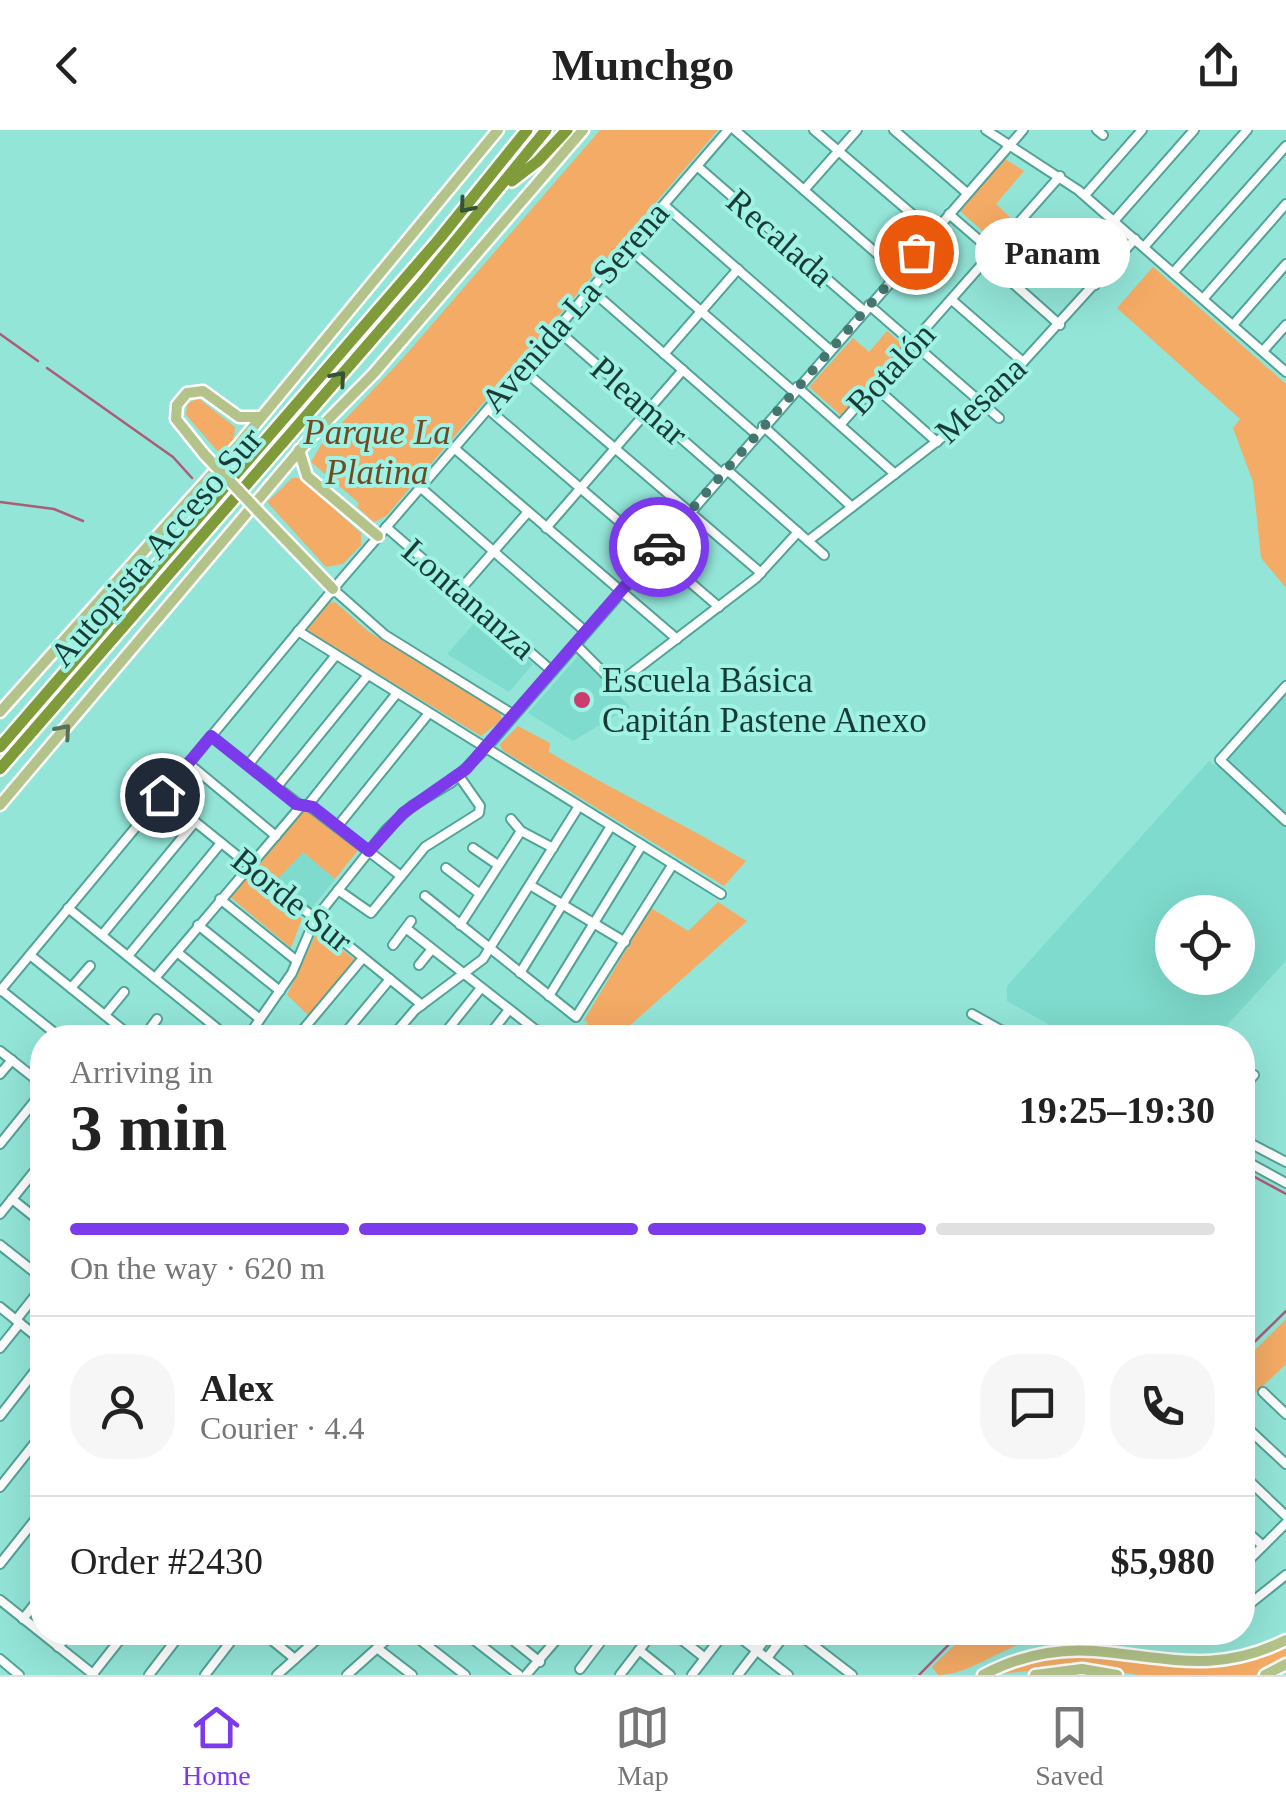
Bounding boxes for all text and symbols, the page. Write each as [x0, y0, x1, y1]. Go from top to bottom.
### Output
icon: back [40, 38, 95, 93]
icon: share [1191, 38, 1246, 93]
text: Munchgo [552, 40, 734, 90]
street label: Recalada [719, 181, 842, 295]
street label: Avenida La Serena [473, 194, 677, 420]
one-way arrow [460, 195, 478, 213]
pin [874, 210, 959, 295]
callout: Panam [976, 217, 1131, 287]
icon: bag [889, 225, 944, 280]
text: Panam [1005, 235, 1101, 271]
street label: Botalón [839, 315, 943, 423]
street label: Mesana [928, 348, 1034, 451]
street label: Pleamar [583, 349, 695, 454]
one-way arrow [327, 371, 345, 390]
park label: Parque La Platina [302, 413, 451, 492]
street label: Autopista Acceso Sur [42, 419, 270, 674]
courier [609, 497, 709, 597]
icon: car [632, 520, 687, 575]
street label: Lontananza [395, 531, 544, 668]
place label: Escuela Básica Capitán Pastene Anexo [602, 661, 927, 740]
marker: Escuela Básica Capitán Pastene Anexo [571, 689, 593, 711]
one-way arrow [52, 724, 70, 743]
pin [120, 753, 205, 838]
icon: home [135, 768, 190, 823]
street label: Borde Sur [224, 840, 360, 960]
map controls [1155, 895, 1255, 995]
button: locate [1155, 895, 1255, 995]
text: Arriving in [70, 1054, 213, 1090]
text: 19:25–19:30 [1019, 1089, 1215, 1131]
text: 3 min [70, 1092, 227, 1164]
text: On the way · 620 m [70, 1250, 325, 1286]
button: person [70, 1354, 175, 1459]
button: chat [980, 1354, 1085, 1459]
button: phone [1110, 1354, 1215, 1459]
text: Alex [200, 1367, 274, 1409]
text: Courier · 4.4 [200, 1410, 364, 1446]
text: Order #2430 [70, 1540, 263, 1582]
text: $5,980 [1111, 1540, 1215, 1582]
tab: Home [182, 1700, 251, 1792]
tab: Map [615, 1700, 670, 1792]
tab: Saved [1035, 1700, 1104, 1792]

